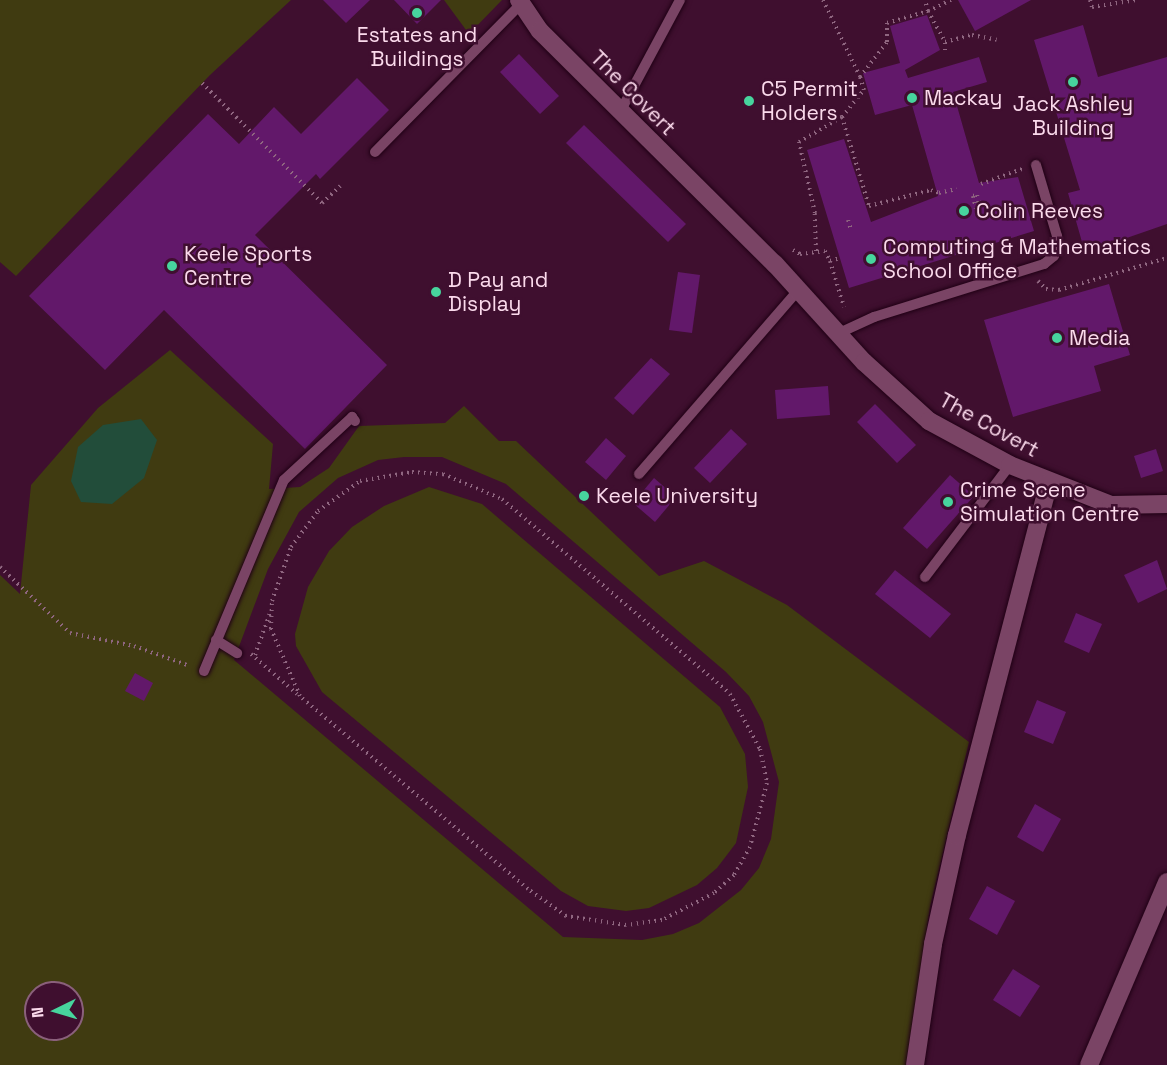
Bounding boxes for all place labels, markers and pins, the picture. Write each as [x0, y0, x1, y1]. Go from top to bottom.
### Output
marker: Estates and Buildings [410, 6, 424, 20]
place label: Estates and Buildings [357, 22, 477, 72]
marker: Jack Ashley Building [1066, 75, 1080, 89]
place label: C5 Permit Holders [761, 76, 858, 126]
place label: Mackay [924, 85, 1002, 111]
marker: Mackay [905, 91, 919, 105]
place label: Jack Ashley Building [1013, 91, 1133, 141]
marker: C5 Permit Holders [742, 94, 756, 108]
place label: Colin Reeves [976, 198, 1103, 224]
marker: Colin Reeves [957, 204, 971, 218]
place label: Computing & Mathematics School Office [883, 234, 1151, 284]
place label: Keele Sports Centre [184, 241, 312, 291]
marker: Computing & Mathematics School Office [864, 252, 878, 266]
marker: Keele Sports Centre [165, 259, 179, 273]
place label: D Pay and Display [448, 267, 548, 317]
marker: D Pay and Display [429, 285, 443, 299]
place label: Media [1069, 325, 1130, 351]
marker: Media [1050, 331, 1064, 345]
place label: Crime Scene Simulation Centre [960, 477, 1139, 527]
place label: Keele University [596, 483, 758, 509]
marker: Keele University [577, 489, 591, 503]
marker: Crime Scene Simulation Centre [941, 495, 955, 509]

